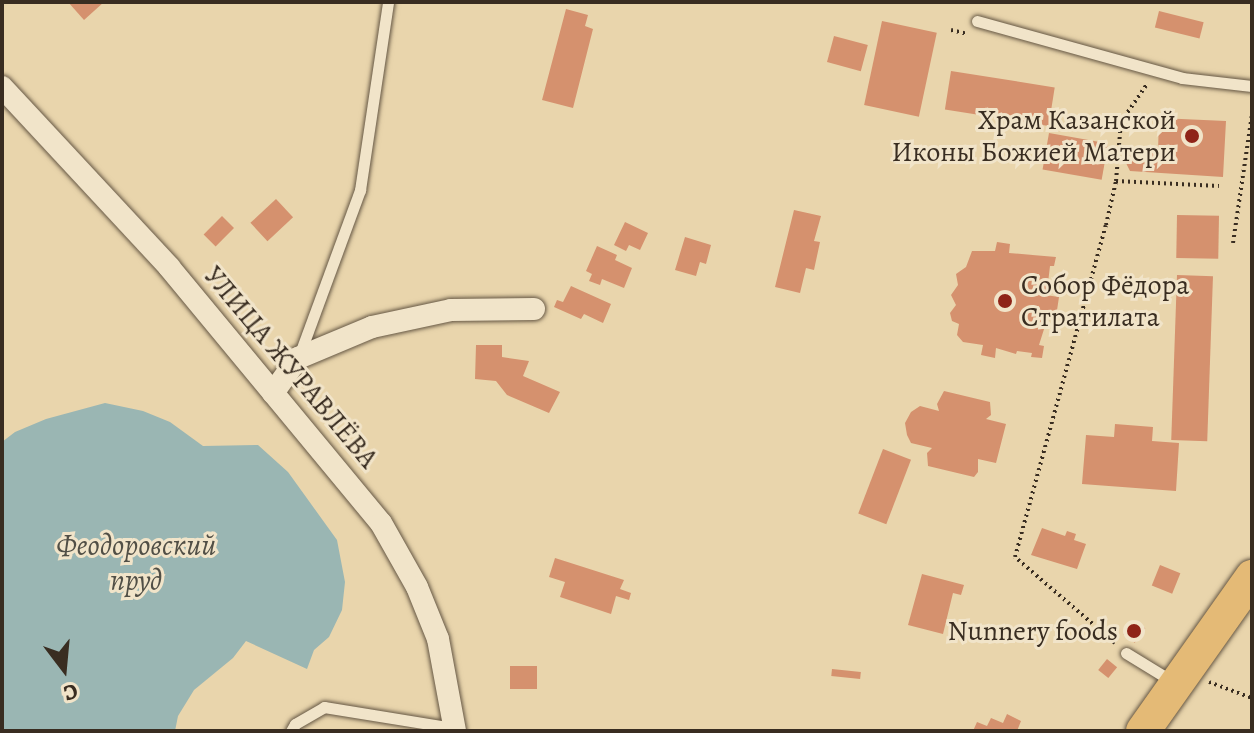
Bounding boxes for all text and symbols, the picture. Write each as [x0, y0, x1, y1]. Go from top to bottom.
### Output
place label: Храм Казанской Иконы Божией Матери [891, 103, 1176, 169]
marker: Храм Казанской Иконы Божией Матери [1183, 127, 1201, 145]
street label: УЛИЦА ЖУРАВЛЁВА [197, 259, 385, 475]
place label: Собор Фёдора Стратилата [1021, 268, 1189, 334]
marker: Собор Фёдора Стратилата [996, 292, 1014, 310]
water label: Феодоровский пруд [56, 527, 216, 598]
place label: Nunnery foods [947, 614, 1118, 648]
marker: Nunnery foods [1125, 622, 1143, 640]
north arrow [24, 629, 104, 709]
text: С [60, 676, 81, 708]

